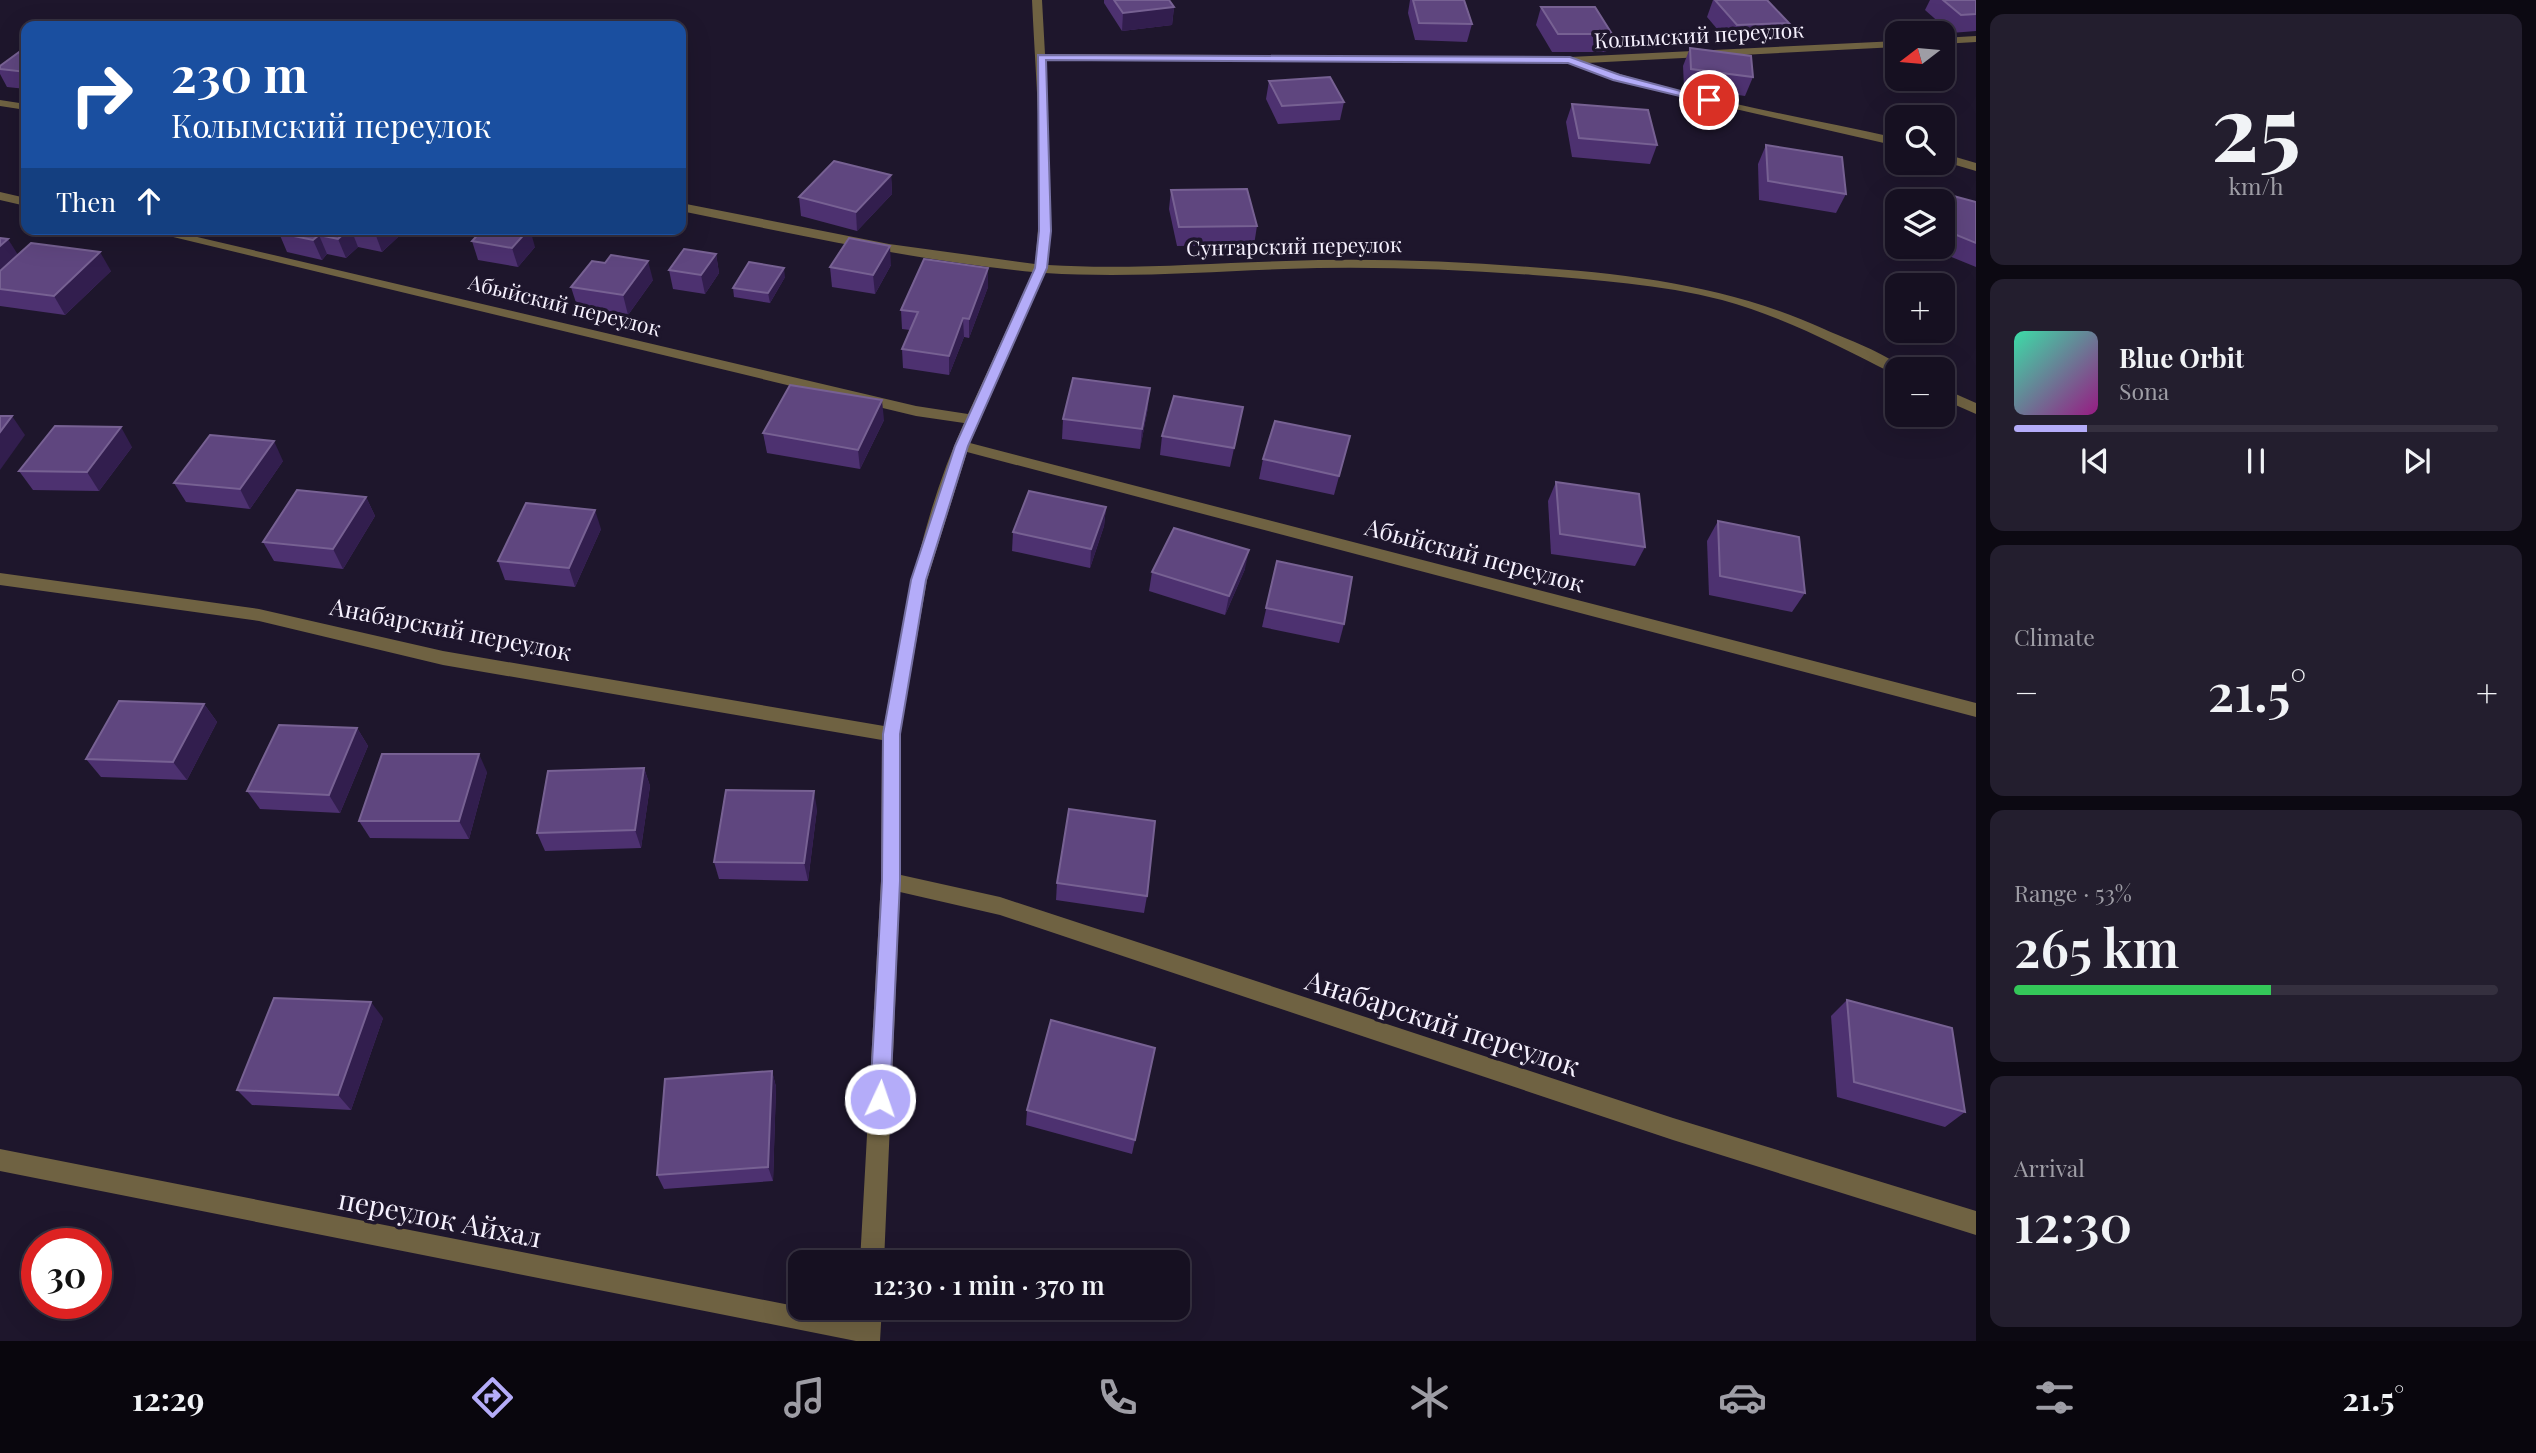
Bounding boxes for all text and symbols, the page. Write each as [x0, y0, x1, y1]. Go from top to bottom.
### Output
street label: Колымский переулок [1593, 15, 1805, 53]
north arrow [1885, 21, 1955, 91]
map controls [1885, 21, 1955, 427]
text: 230 m [171, 40, 308, 105]
icon: right [56, 49, 147, 140]
text: 25 [2211, 64, 2301, 185]
pin [1679, 70, 1739, 130]
icon: arrive [1690, 81, 1728, 119]
text: Колымский переулок [171, 103, 491, 146]
button: search [1885, 105, 1955, 175]
text: km/h [2228, 170, 2284, 201]
icon: ahead [130, 182, 168, 220]
text: Then [56, 184, 116, 219]
button: layers [1885, 189, 1955, 259]
street label: Сунтарский переулок [1186, 229, 1402, 261]
street label: Абыйский переулок [465, 266, 664, 341]
button: + [1885, 273, 1955, 343]
text: Blue Orbit [2119, 340, 2244, 375]
button: − [1885, 357, 1955, 427]
text: Sona [2119, 375, 2169, 406]
icon: previous [2076, 442, 2114, 480]
icon: pause [2237, 442, 2275, 480]
icon: next [2398, 442, 2436, 480]
street label: Абыйский переулок [1361, 509, 1588, 599]
street label: Анабарский переулок [327, 589, 575, 667]
text: Climate [2014, 621, 2095, 652]
text: 21.5° [2208, 656, 2307, 725]
text: − [2014, 666, 2039, 717]
text: + [2476, 666, 2498, 717]
text: Range · 53% [2014, 877, 2132, 908]
text: 265 km [2014, 912, 2179, 981]
street label: Анабарский переулок [1300, 960, 1585, 1084]
position arrow [843, 1062, 917, 1136]
text: Arrival [2014, 1152, 2085, 1183]
street label: переулок Айхал [335, 1179, 545, 1255]
text: 12:30 [2014, 1187, 2132, 1256]
speed limit sign: 30 [21, 1228, 112, 1319]
text: 12:30 · 1 min · 370 m [873, 1267, 1105, 1302]
icon: directions [468, 1373, 517, 1422]
icon: music [780, 1373, 829, 1422]
icon: phone [1093, 1373, 1142, 1422]
icon: climate [1405, 1373, 1454, 1422]
icon: car [1718, 1373, 1767, 1422]
icon: filters [2030, 1373, 2079, 1422]
text: 12:29 [132, 1376, 204, 1419]
text: 21.5° [2343, 1376, 2404, 1419]

